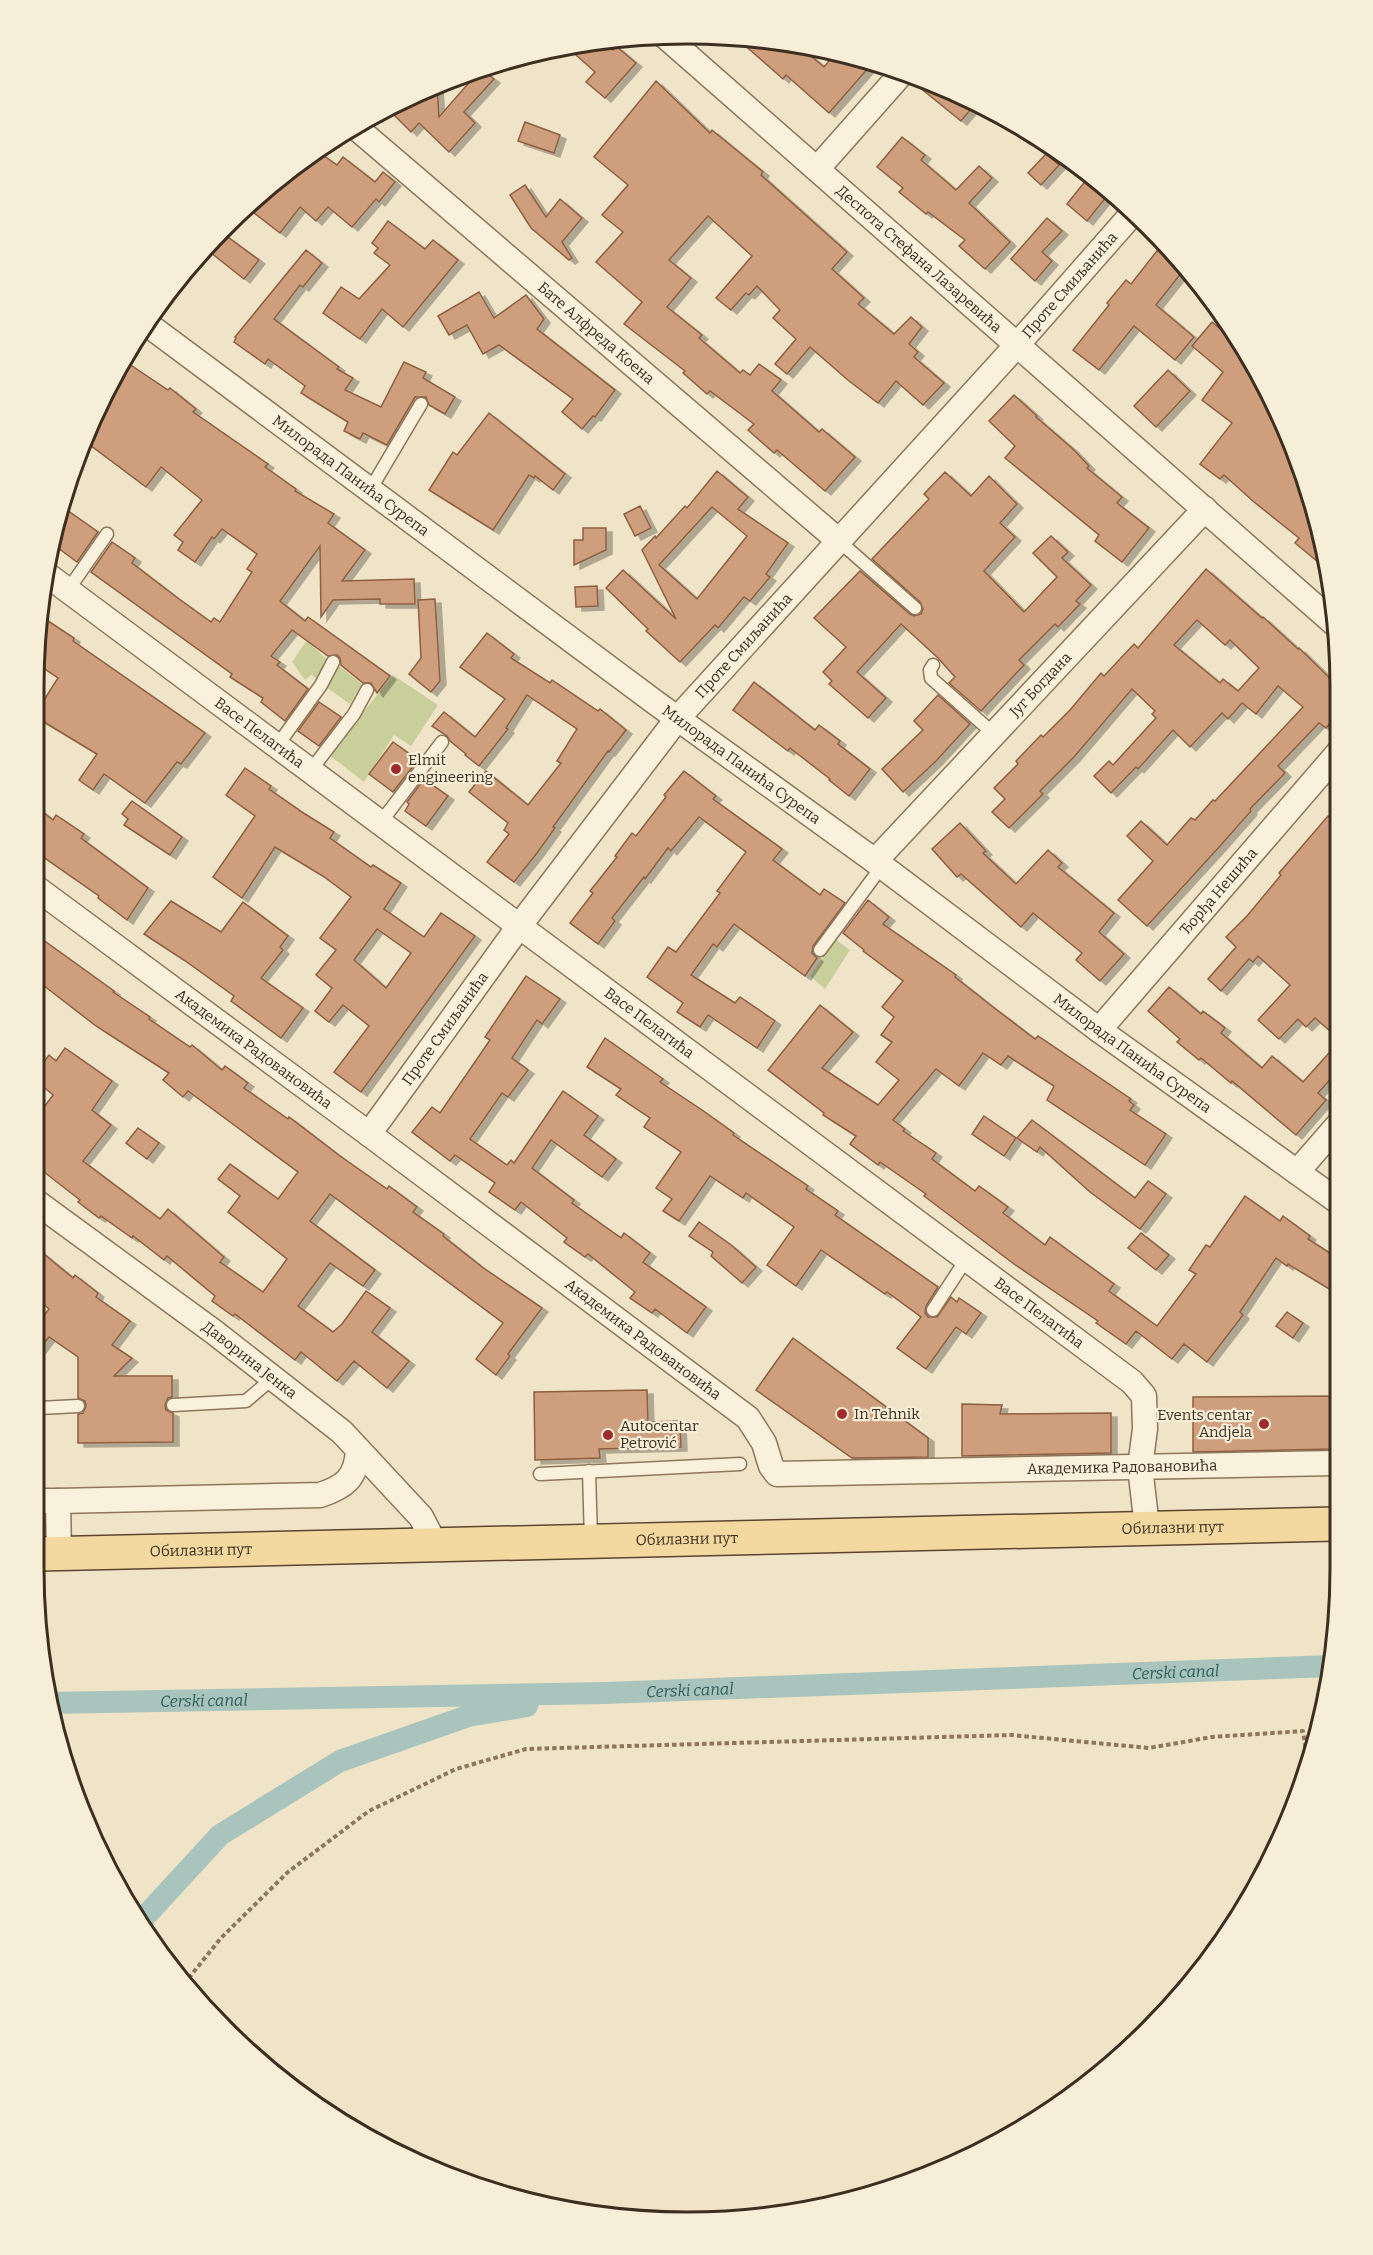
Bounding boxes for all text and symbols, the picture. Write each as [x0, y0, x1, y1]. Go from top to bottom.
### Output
street label: Деспота Стефана Лазаревића [833, 182, 1005, 336]
street label: Проте Смиљанића [1018, 228, 1121, 342]
street label: Бате Алфреда Коена [534, 278, 658, 388]
street label: Милорада Панића Сурепа [269, 411, 433, 540]
street label: Проте Смиљанића [691, 589, 796, 702]
street label: Југ Богдана [1005, 648, 1075, 721]
street label: Васе Пелагића [211, 694, 308, 772]
street label: Милорада Панића Сурепа [659, 702, 824, 828]
place label: Elmit engineering [408, 751, 493, 786]
marker: Elmit engineering [389, 762, 403, 776]
street label: Ђорђа Нешића [1176, 844, 1261, 939]
street label: Проте Смиљанића [398, 968, 492, 1089]
street label: Васе Пелагића [601, 984, 698, 1062]
street label: Академика Радовановића [172, 985, 336, 1113]
street label: Милорада Панића Сурепа [1050, 990, 1215, 1117]
street label: Васе Пелагића [991, 1274, 1088, 1352]
street label: Академика Радовановића [562, 1275, 725, 1404]
street label: Даворина Јенка [199, 1317, 301, 1402]
place label: In Tehnik [854, 1405, 920, 1423]
place label: Events centar Andjela [1157, 1406, 1252, 1441]
marker: In Tehnik [835, 1407, 849, 1421]
place label: Autocentar Petrović [620, 1417, 699, 1452]
marker: Events centar Andjela [1257, 1417, 1271, 1431]
marker: Autocentar Petrović [601, 1428, 615, 1442]
street label: Академика Радовановића [1027, 1456, 1218, 1478]
street label: Обилазни пут [1121, 1518, 1224, 1538]
street label: Обилазни пут [635, 1529, 739, 1549]
street label: Обилазни пут [149, 1540, 253, 1560]
water label: Cerski canal [1131, 1661, 1220, 1683]
water label: Cerski canal [646, 1679, 734, 1701]
water label: Cerski canal [160, 1690, 248, 1711]

